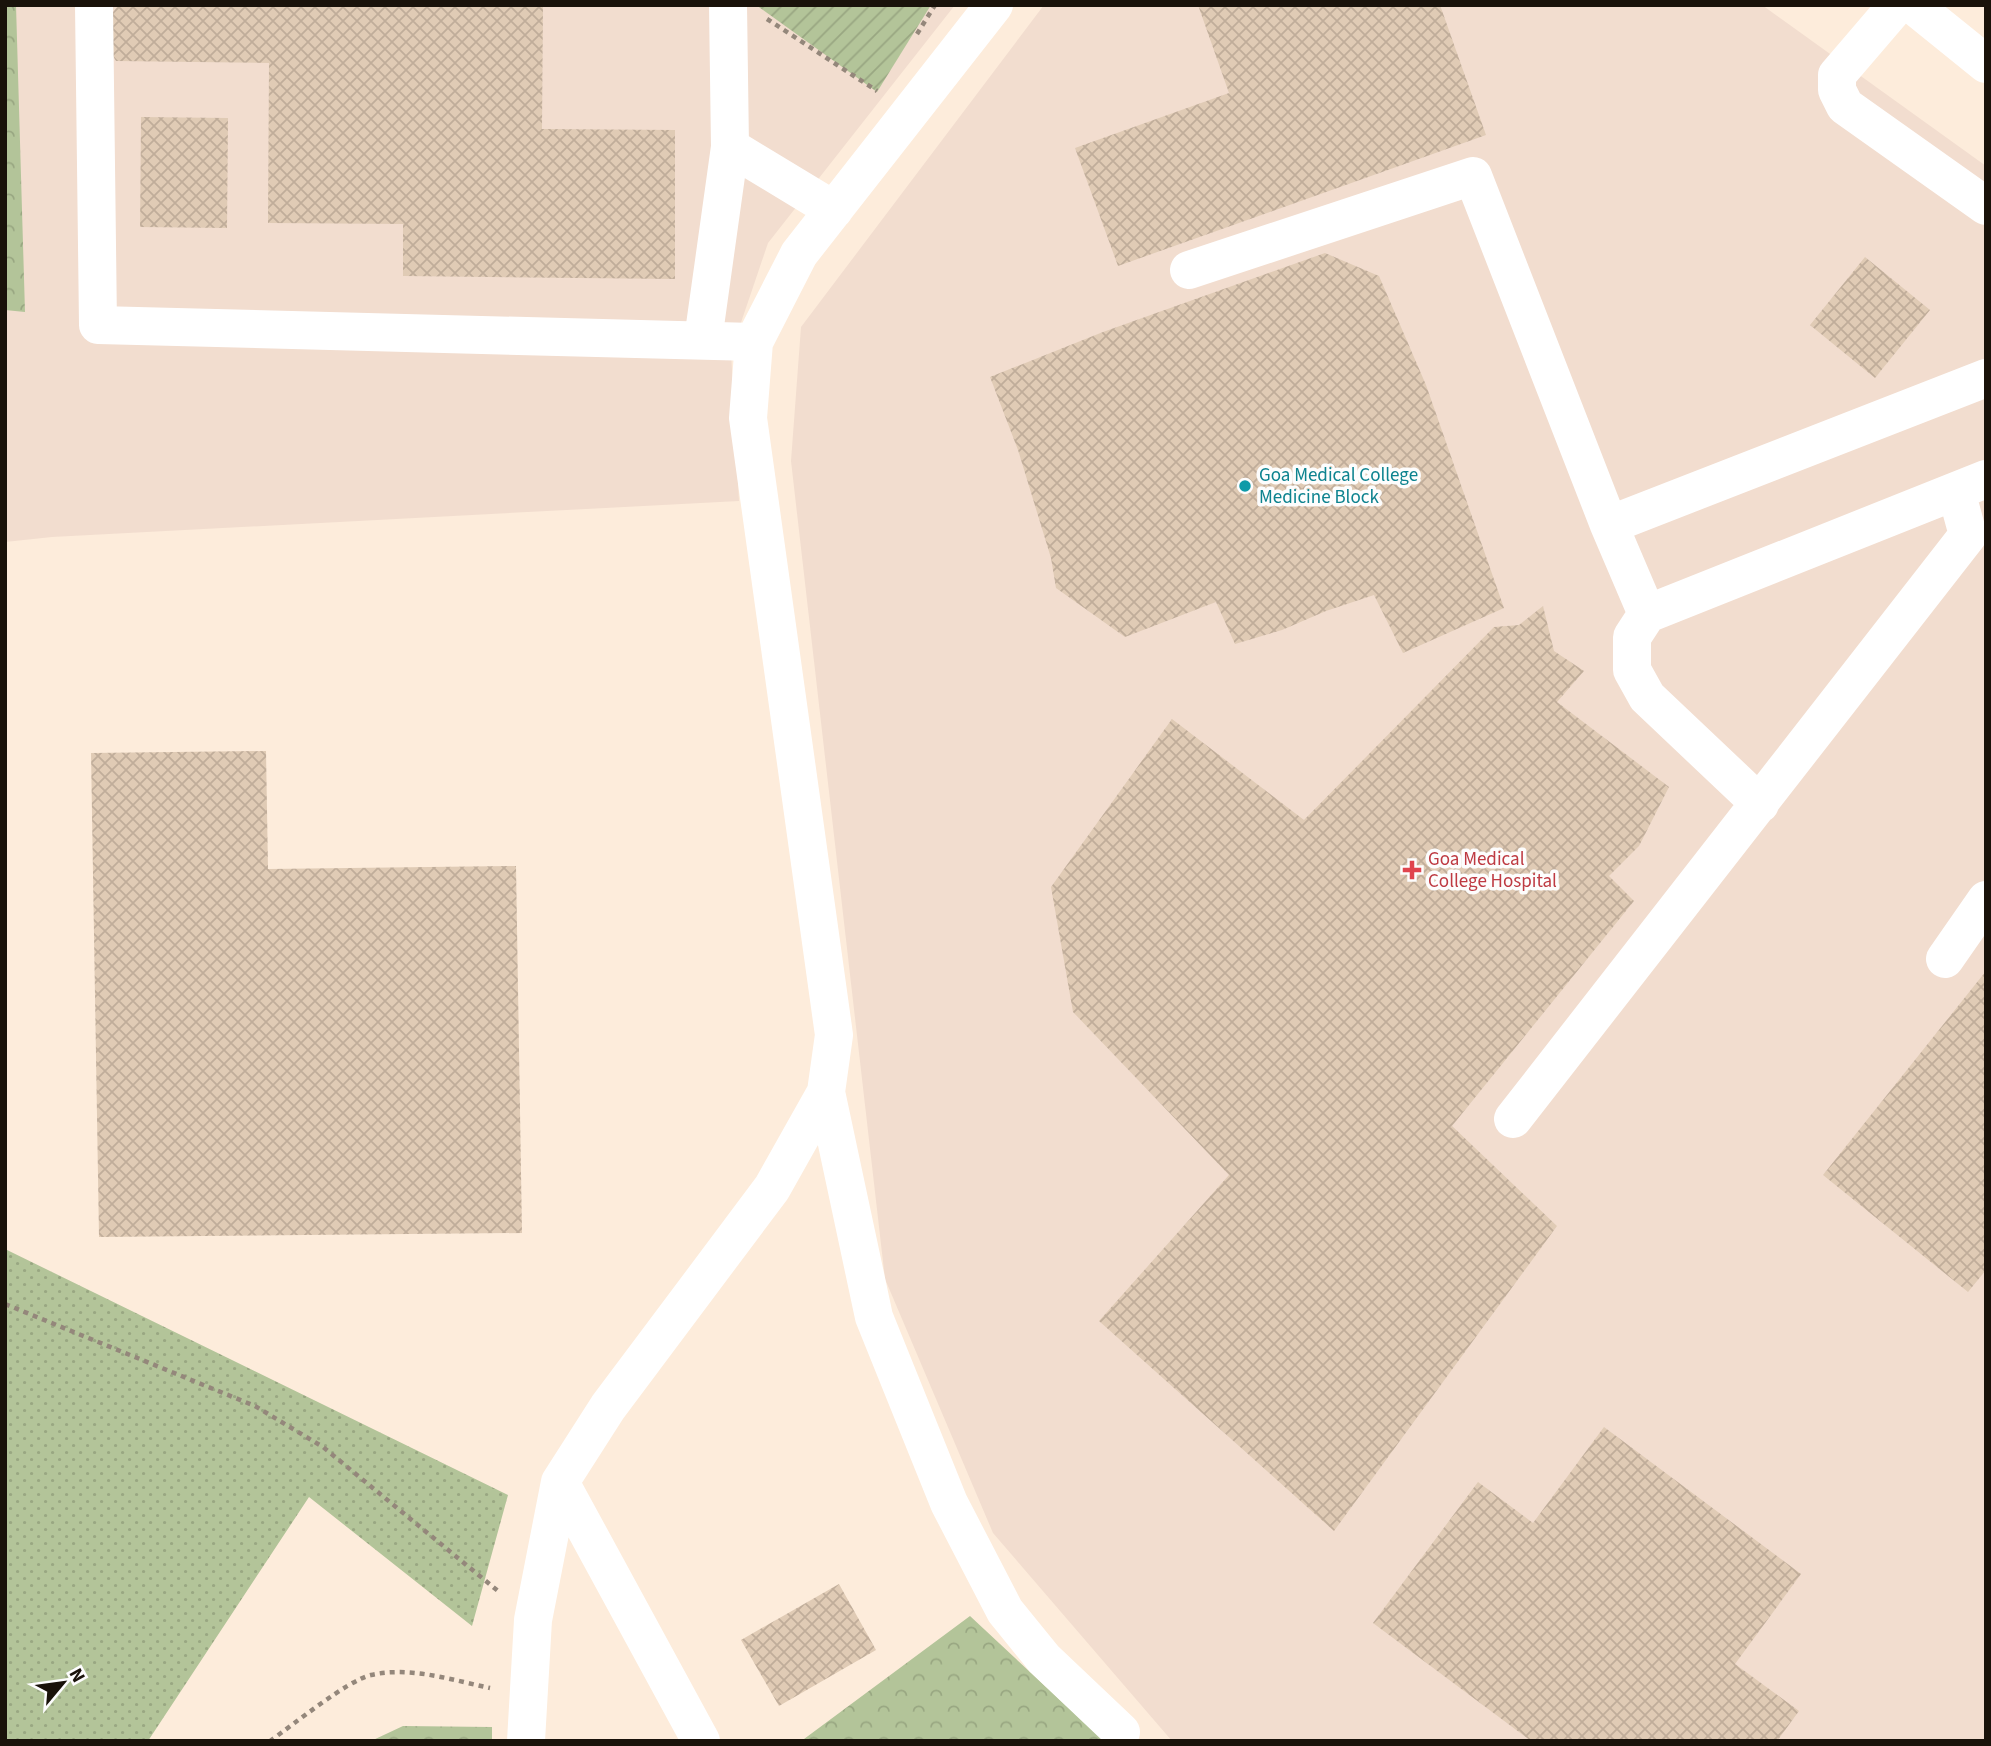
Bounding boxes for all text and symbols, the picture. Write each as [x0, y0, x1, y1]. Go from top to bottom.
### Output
place label: Goa Medical College Medicine Block [1259, 462, 1418, 511]
marker: Goa Medical College Medicine Block [1237, 478, 1253, 494]
place label: Goa Medical College Hospital [1428, 846, 1557, 895]
marker: Goa Medical College Hospital [1402, 860, 1422, 880]
north arrow [28, 1648, 98, 1718]
text: N [62, 1663, 91, 1688]

